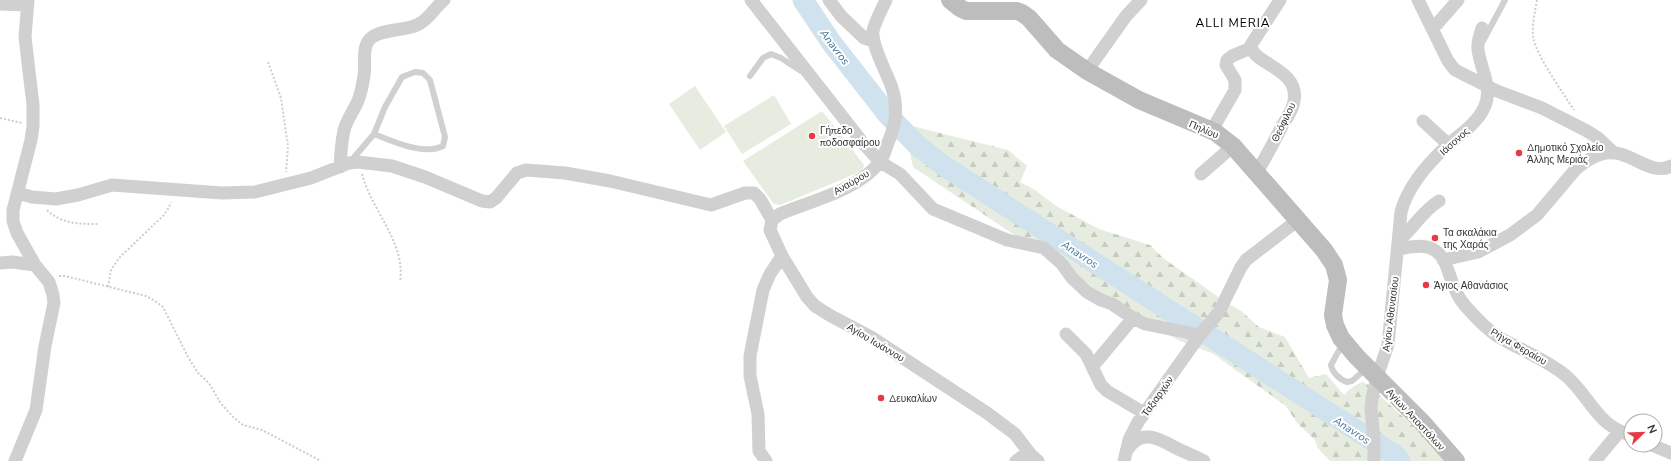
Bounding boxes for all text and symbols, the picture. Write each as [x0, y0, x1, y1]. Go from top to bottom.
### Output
district label: ALLI MERIA [1195, 15, 1271, 31]
water label: Anavros [816, 26, 853, 68]
street label: Θεόφιλου [1268, 100, 1299, 145]
street label: Πηλίου [1187, 117, 1221, 142]
place label: Γήπεδο ποδοσφαίρου [820, 124, 880, 150]
street label: Ιάσονος [1437, 124, 1473, 159]
marker: Γήπεδο ποδοσφαίρου [807, 131, 817, 141]
place label: Δημοτικό Σχολείο Άλλης Μεριάς [1527, 141, 1604, 167]
marker: Δημοτικό Σχολείο Άλλης Μεριάς [1514, 148, 1524, 158]
street label: Αναύρου [831, 167, 872, 199]
place label: Τα σκαλάκια της Χαράς [1443, 226, 1497, 252]
marker: Τα σκαλάκια της Χαράς [1430, 233, 1440, 243]
water label: Anavros [1058, 236, 1101, 272]
street label: Αγίου Αθανασίου [1379, 276, 1403, 352]
place label: Άγιος Αθανάσιος [1434, 279, 1508, 293]
marker: Άγιος Αθανάσιος [1421, 280, 1431, 290]
street label: Αγίου Ιωάννου [844, 320, 907, 366]
street label: Ρήγα Φεραίου [1488, 325, 1549, 369]
street label: Ταξιαρχών [1139, 373, 1177, 420]
street label: Αγίων Αποστόλων [1383, 386, 1448, 454]
place label: Δευκαλίων [889, 392, 937, 406]
marker: Δευκαλίων [876, 393, 886, 403]
water label: Anavros [1330, 412, 1373, 448]
north arrow [1623, 413, 1663, 453]
text: N [1643, 423, 1660, 436]

